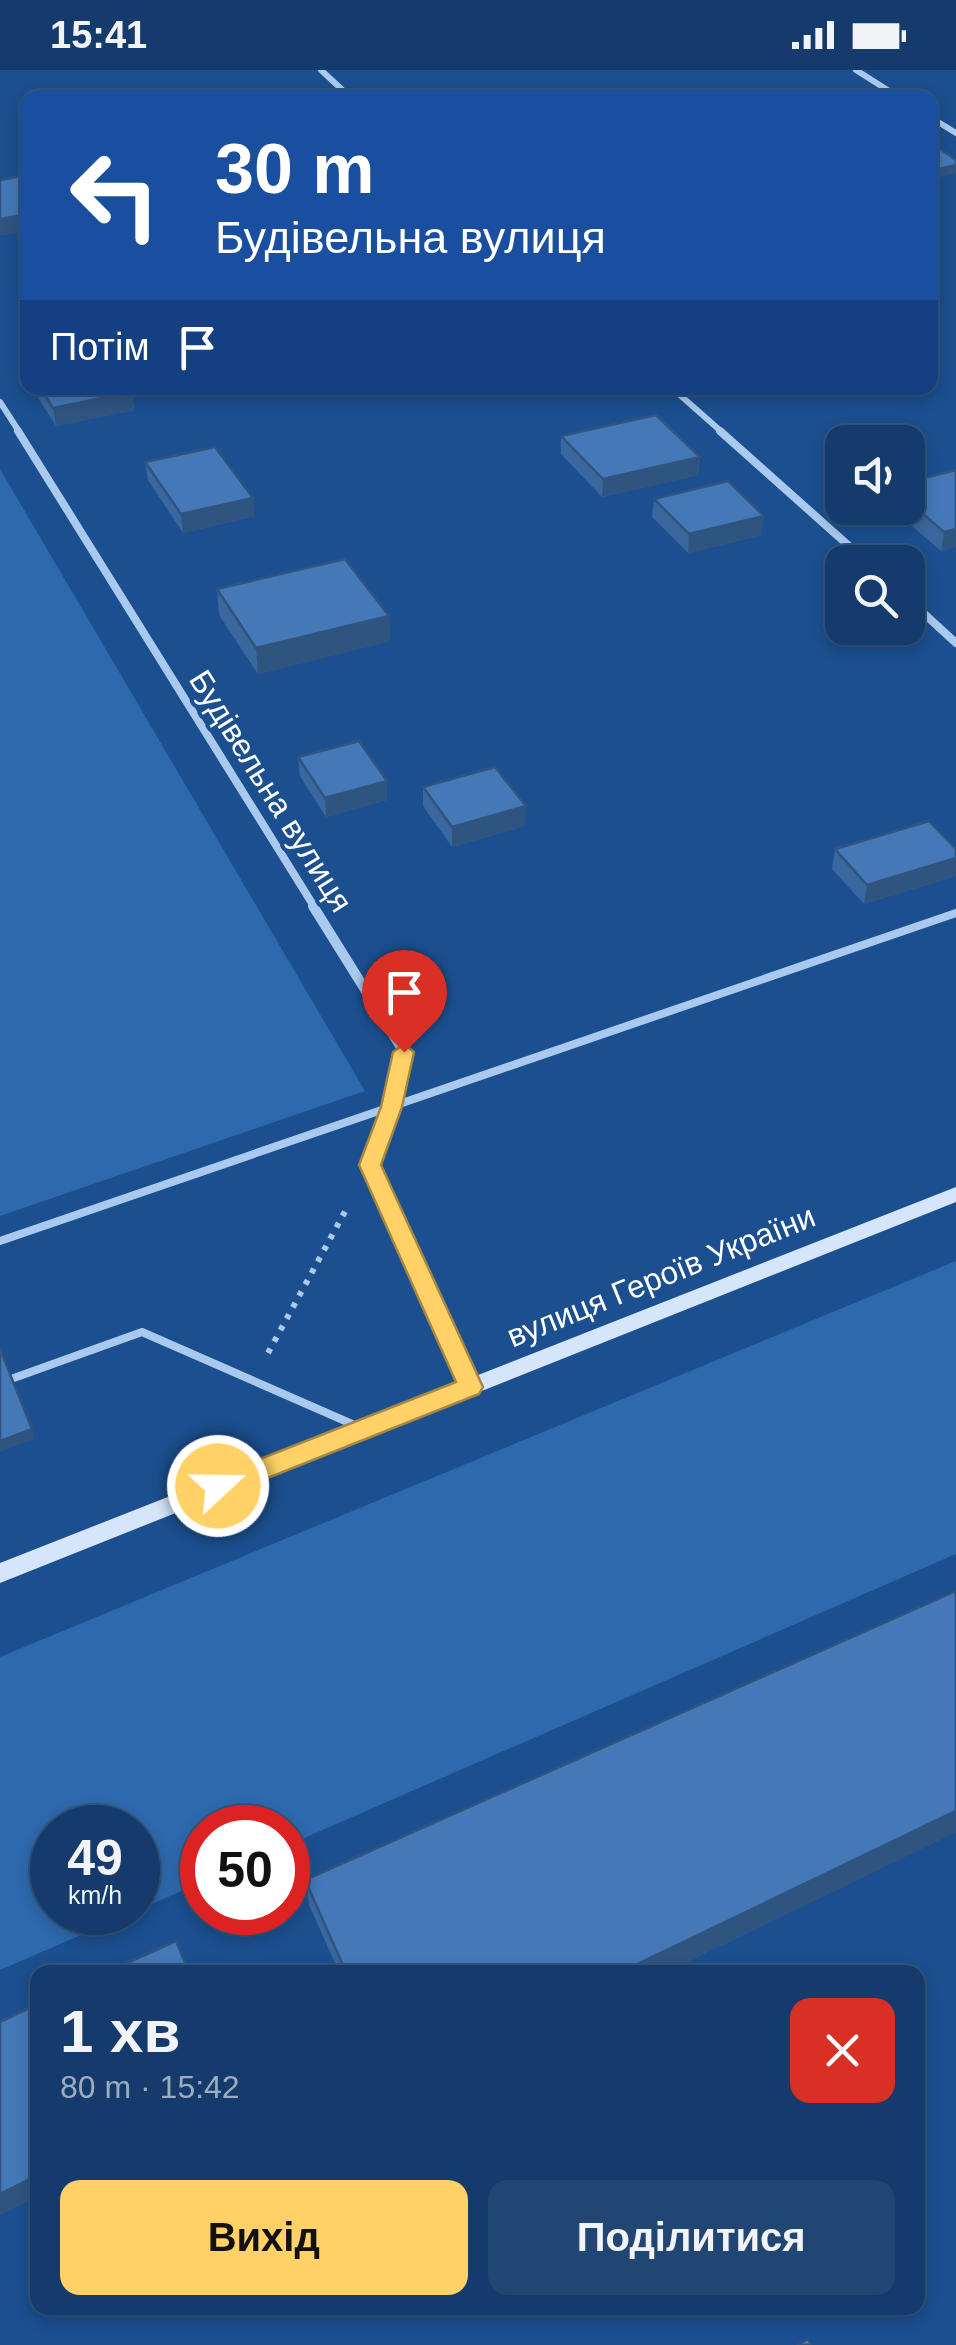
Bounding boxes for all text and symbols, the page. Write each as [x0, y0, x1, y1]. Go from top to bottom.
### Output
text: 15:41 [50, 14, 147, 56]
icon: left [50, 130, 180, 260]
text: 30 m [215, 130, 375, 208]
text: Будівельна вулиця [215, 212, 606, 263]
icon: arrive [170, 320, 225, 375]
text: Потім [50, 326, 150, 368]
map controls [825, 425, 925, 645]
button: sound [825, 425, 925, 525]
button: search [825, 545, 925, 645]
street label: Будівельна вулиця [182, 664, 360, 918]
pin [362, 950, 447, 1053]
icon: arrive [377, 965, 432, 1020]
street label: вулиця Героїв України [502, 1198, 820, 1354]
position arrow [166, 1434, 270, 1538]
speed limit sign: 50 [180, 1805, 310, 1935]
text: 49 [67, 1830, 123, 1886]
text: km/h [68, 1881, 122, 1909]
text: 1 хв [60, 1998, 180, 2065]
button: close [790, 1998, 895, 2103]
text: 80 m · 15:42 [60, 2069, 240, 2105]
button: Вихід [60, 2180, 468, 2295]
button: Поділитися [488, 2180, 895, 2295]

